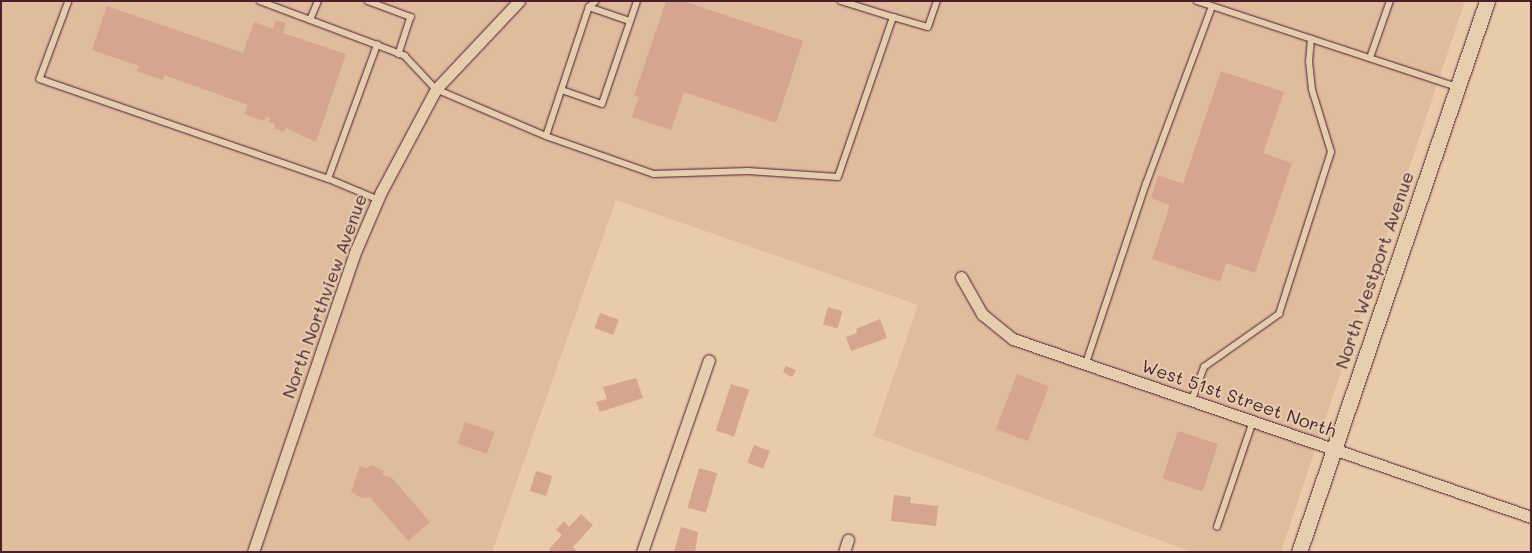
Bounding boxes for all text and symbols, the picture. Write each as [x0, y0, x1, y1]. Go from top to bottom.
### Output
street label: North Westport Avenue [1330, 169, 1418, 371]
street label: North Northview Avenue [277, 191, 371, 401]
street label: West 51st Street North [1139, 355, 1339, 441]

